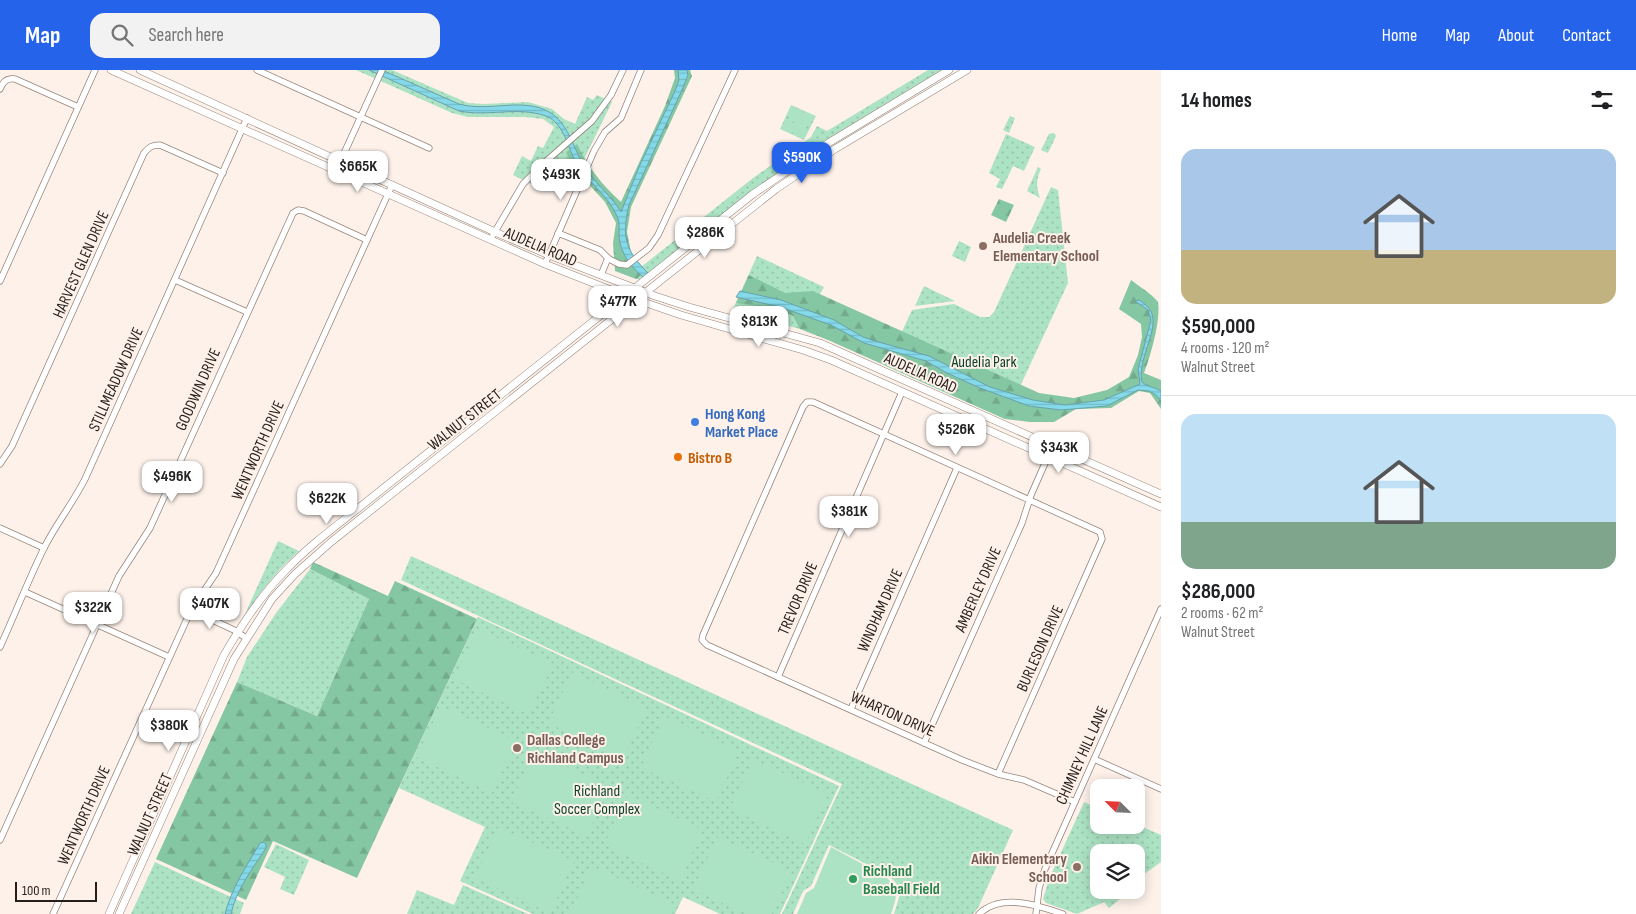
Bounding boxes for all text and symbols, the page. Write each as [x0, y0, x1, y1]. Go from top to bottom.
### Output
search box [90, 13, 440, 58]
text: Map [25, 21, 60, 50]
icon: search [108, 21, 136, 49]
text: Search here [148, 24, 224, 47]
text: Home [1382, 25, 1417, 46]
text: Map [1445, 25, 1470, 46]
text: About [1498, 25, 1534, 46]
text: Contact [1562, 25, 1611, 46]
icon: filters [1588, 86, 1616, 114]
text: 14 homes [1181, 88, 1252, 113]
pin: $590K [767, 142, 837, 184]
text: $590K [783, 148, 821, 167]
pin: $665K [323, 150, 393, 193]
text: $665K [339, 157, 377, 176]
pin: $493K [526, 158, 596, 201]
text: $493K [542, 165, 580, 184]
icon: home [1354, 181, 1444, 271]
street label: HARVEST GLEN DRIVE [49, 208, 114, 321]
pin: $286K [670, 216, 740, 259]
street label: AUDELIA ROAD [500, 223, 580, 271]
text: $286K [686, 223, 724, 242]
place label: Audelia Creek Elementary School [992, 229, 1099, 266]
marker: Audelia Creek Elementary School [977, 240, 989, 252]
pin: $477K [583, 286, 653, 328]
text: $477K [599, 292, 637, 311]
pin: $813K [724, 306, 794, 348]
text: $813K [740, 312, 778, 331]
text: $590,000 [1181, 314, 1255, 339]
street label: STILLMEADOW DRIVE [85, 325, 148, 435]
text: 4 rooms · 120 m² [1181, 339, 1269, 358]
street label: GOODWIN DRIVE [172, 345, 225, 434]
street label: AUDELIA ROAD [880, 349, 960, 398]
park label: Audelia Park [950, 353, 1017, 372]
text: Walnut Street [1181, 358, 1255, 377]
street label: WALNUT STREET [424, 385, 506, 455]
street label: WENTWORTH DRIVE [228, 398, 289, 503]
place label: Hong Kong Market Place [705, 405, 778, 442]
pin: $526K [921, 414, 991, 456]
marker: Hong Kong Market Place [689, 416, 701, 428]
text: $526K [937, 420, 975, 439]
pin: $343K [1024, 432, 1094, 474]
text: $343K [1040, 438, 1078, 457]
icon: home [1354, 447, 1444, 537]
place label: Bistro B [688, 449, 733, 468]
marker: Bistro B [672, 451, 684, 463]
pin: $496K [137, 460, 207, 503]
text: $496K [153, 467, 191, 486]
pin: $622K [292, 482, 362, 525]
text: $622K [308, 489, 346, 508]
pin: $381K [814, 496, 884, 538]
text: $381K [830, 502, 868, 521]
street label: AMBERLEY DRIVE [951, 544, 1006, 636]
street label: TREVOR DRIVE [774, 559, 822, 638]
street label: WINDHAM DRIVE [854, 566, 907, 655]
text: $286,000 [1181, 579, 1255, 604]
pin: $407K [175, 588, 245, 630]
pin: $322K [58, 592, 128, 634]
text: $407K [191, 594, 229, 613]
text: $322K [74, 598, 112, 617]
street label: BURLESON DRIVE [1013, 602, 1068, 695]
text: 2 rooms · 62 m² [1181, 604, 1264, 623]
text: Walnut Street [1181, 623, 1255, 642]
street label: WHARTON DRIVE [848, 687, 937, 741]
street label: CHIMNEY HILL LANE [1052, 703, 1113, 808]
pin: $380K [134, 710, 204, 752]
text: $380K [150, 716, 188, 735]
place label: Dallas College Richland Campus [527, 731, 624, 768]
marker: Dallas College Richland Campus [511, 742, 523, 754]
street label: WENTWORTH DRIVE [54, 763, 115, 868]
street label: WALNUT STREET [124, 770, 177, 859]
north arrow [1090, 779, 1145, 834]
map controls [1090, 779, 1145, 899]
park label: Richland Soccer Complex [554, 782, 640, 819]
button: layers [1090, 844, 1145, 899]
place label: Aikin Elementary School [970, 850, 1067, 887]
marker: Aikin Elementary School [1071, 861, 1083, 873]
place label: Richland Baseball Field [863, 862, 940, 899]
marker: Richland Baseball Field [847, 873, 859, 885]
scale bar [15, 879, 98, 902]
text: 100 m [22, 882, 51, 899]

